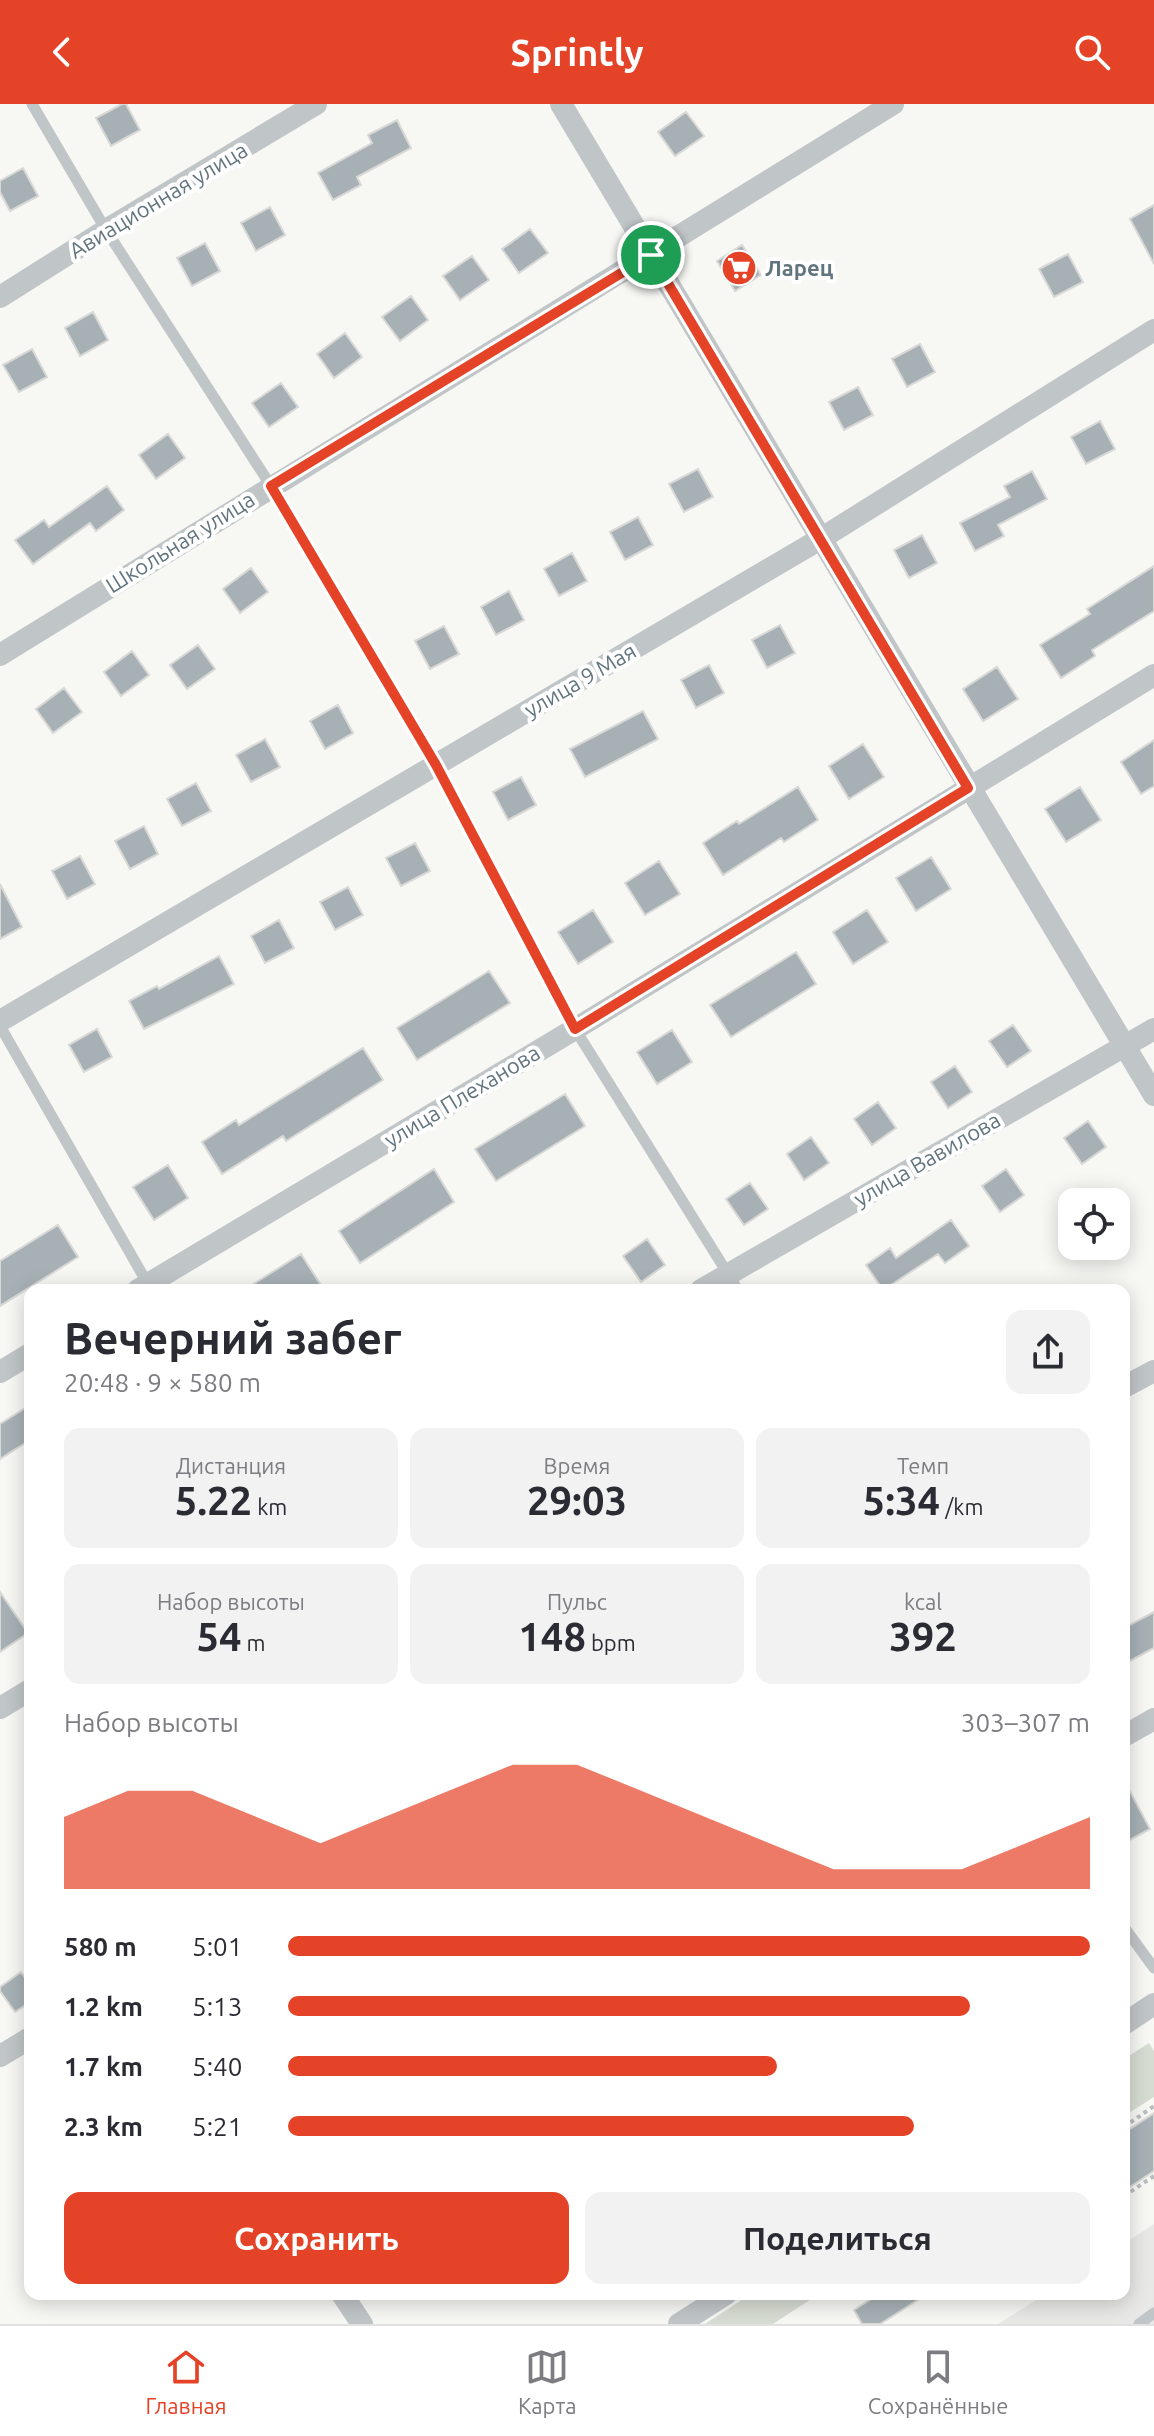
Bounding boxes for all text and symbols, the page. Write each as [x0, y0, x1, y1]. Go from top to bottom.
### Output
icon: back [40, 30, 84, 74]
icon: search [1070, 30, 1114, 74]
text: Sprintly [510, 32, 644, 73]
street label: Авиационная улица [64, 136, 251, 263]
pin [617, 221, 685, 289]
icon: arrive [629, 233, 673, 277]
supermarket icon: Ларец [720, 249, 758, 287]
place label: Ларец [765, 255, 834, 280]
street label: Школьная улица [101, 486, 259, 597]
street label: улица 9 Мая [519, 637, 640, 722]
street label: улица Плеханова [379, 1039, 544, 1152]
street label: улица Вавилова [849, 1107, 1004, 1211]
map controls [1058, 1188, 1130, 1260]
button: locate [1058, 1188, 1130, 1260]
button: share [1006, 1310, 1090, 1394]
text: Вечерний забег [64, 1313, 402, 1362]
text: 20:48 · 9 × 580 m [64, 1368, 261, 1397]
text: Дистанция [176, 1453, 286, 1478]
text: Время [544, 1453, 610, 1478]
text: Темп [897, 1453, 949, 1478]
text: 5.22 [175, 1478, 252, 1523]
text: 29:03 [527, 1478, 627, 1523]
text: 5:34 [863, 1478, 940, 1523]
text: km [252, 1494, 287, 1519]
text: /km [940, 1494, 983, 1519]
text: Набор высоты [157, 1589, 305, 1614]
text: Пульс [547, 1589, 607, 1614]
text: kcal [904, 1589, 942, 1614]
text: 54 [196, 1614, 242, 1659]
text: 148 [518, 1614, 586, 1659]
text: 392 [889, 1614, 957, 1659]
text: m [242, 1630, 266, 1655]
text: bpm [586, 1630, 636, 1655]
text: Набор высоты [64, 1708, 239, 1737]
text: 303–307 m [961, 1708, 1090, 1737]
text: 580 m [64, 1932, 137, 1961]
text: 5:01 [192, 1932, 242, 1961]
text: 1.2 km [64, 1992, 143, 2021]
text: 5:13 [192, 1992, 242, 2021]
text: 1.7 km [64, 2052, 143, 2081]
text: 5:40 [192, 2052, 242, 2081]
text: 2.3 km [64, 2112, 143, 2141]
text: 5:21 [192, 2112, 242, 2141]
button: Сохранить [64, 2192, 569, 2284]
button: Поделиться [585, 2192, 1090, 2284]
tab: Главная [146, 2345, 227, 2418]
tab: Карта [518, 2345, 577, 2418]
tab: Сохранённые [868, 2345, 1008, 2418]

